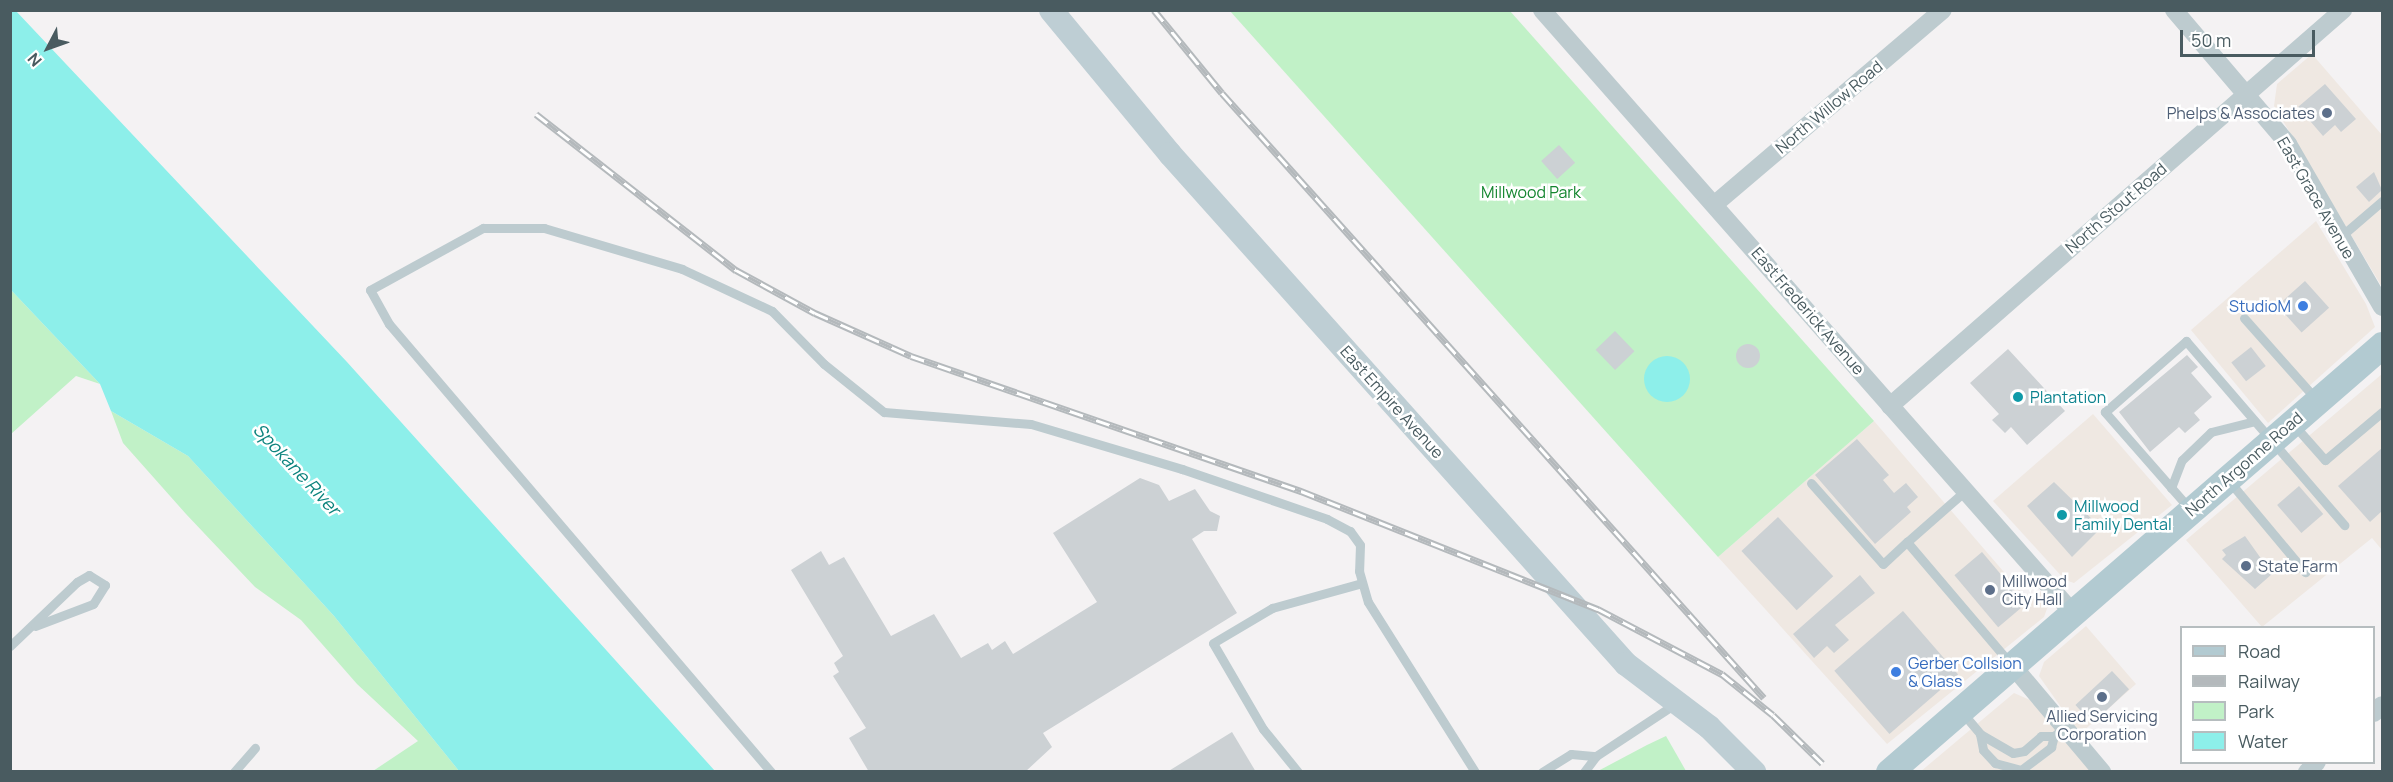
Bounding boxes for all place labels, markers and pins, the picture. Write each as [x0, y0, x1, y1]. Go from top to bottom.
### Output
place label: Phelps & Associates [2167, 103, 2315, 123]
marker: Phelps & Associates [2320, 106, 2334, 120]
place label: StudioM [2229, 296, 2291, 316]
marker: StudioM [2296, 299, 2310, 313]
place label: Plantation [2030, 387, 2106, 407]
marker: Plantation [2011, 390, 2025, 404]
place label: Millwood Family Dental [2074, 496, 2172, 534]
marker: Millwood Family Dental [2055, 508, 2069, 522]
place label: State Farm [2258, 556, 2338, 576]
marker: State Farm [2239, 559, 2253, 573]
place label: Millwood City Hall [2002, 571, 2067, 609]
marker: Millwood City Hall [1983, 583, 1997, 597]
place label: Gerber Collsion & Glass [1908, 653, 2022, 691]
marker: Gerber Collsion & Glass [1889, 665, 1903, 679]
marker: Allied Servicing Corporation [2095, 690, 2109, 704]
place label: Allied Servicing Corporation [2046, 706, 2158, 744]

